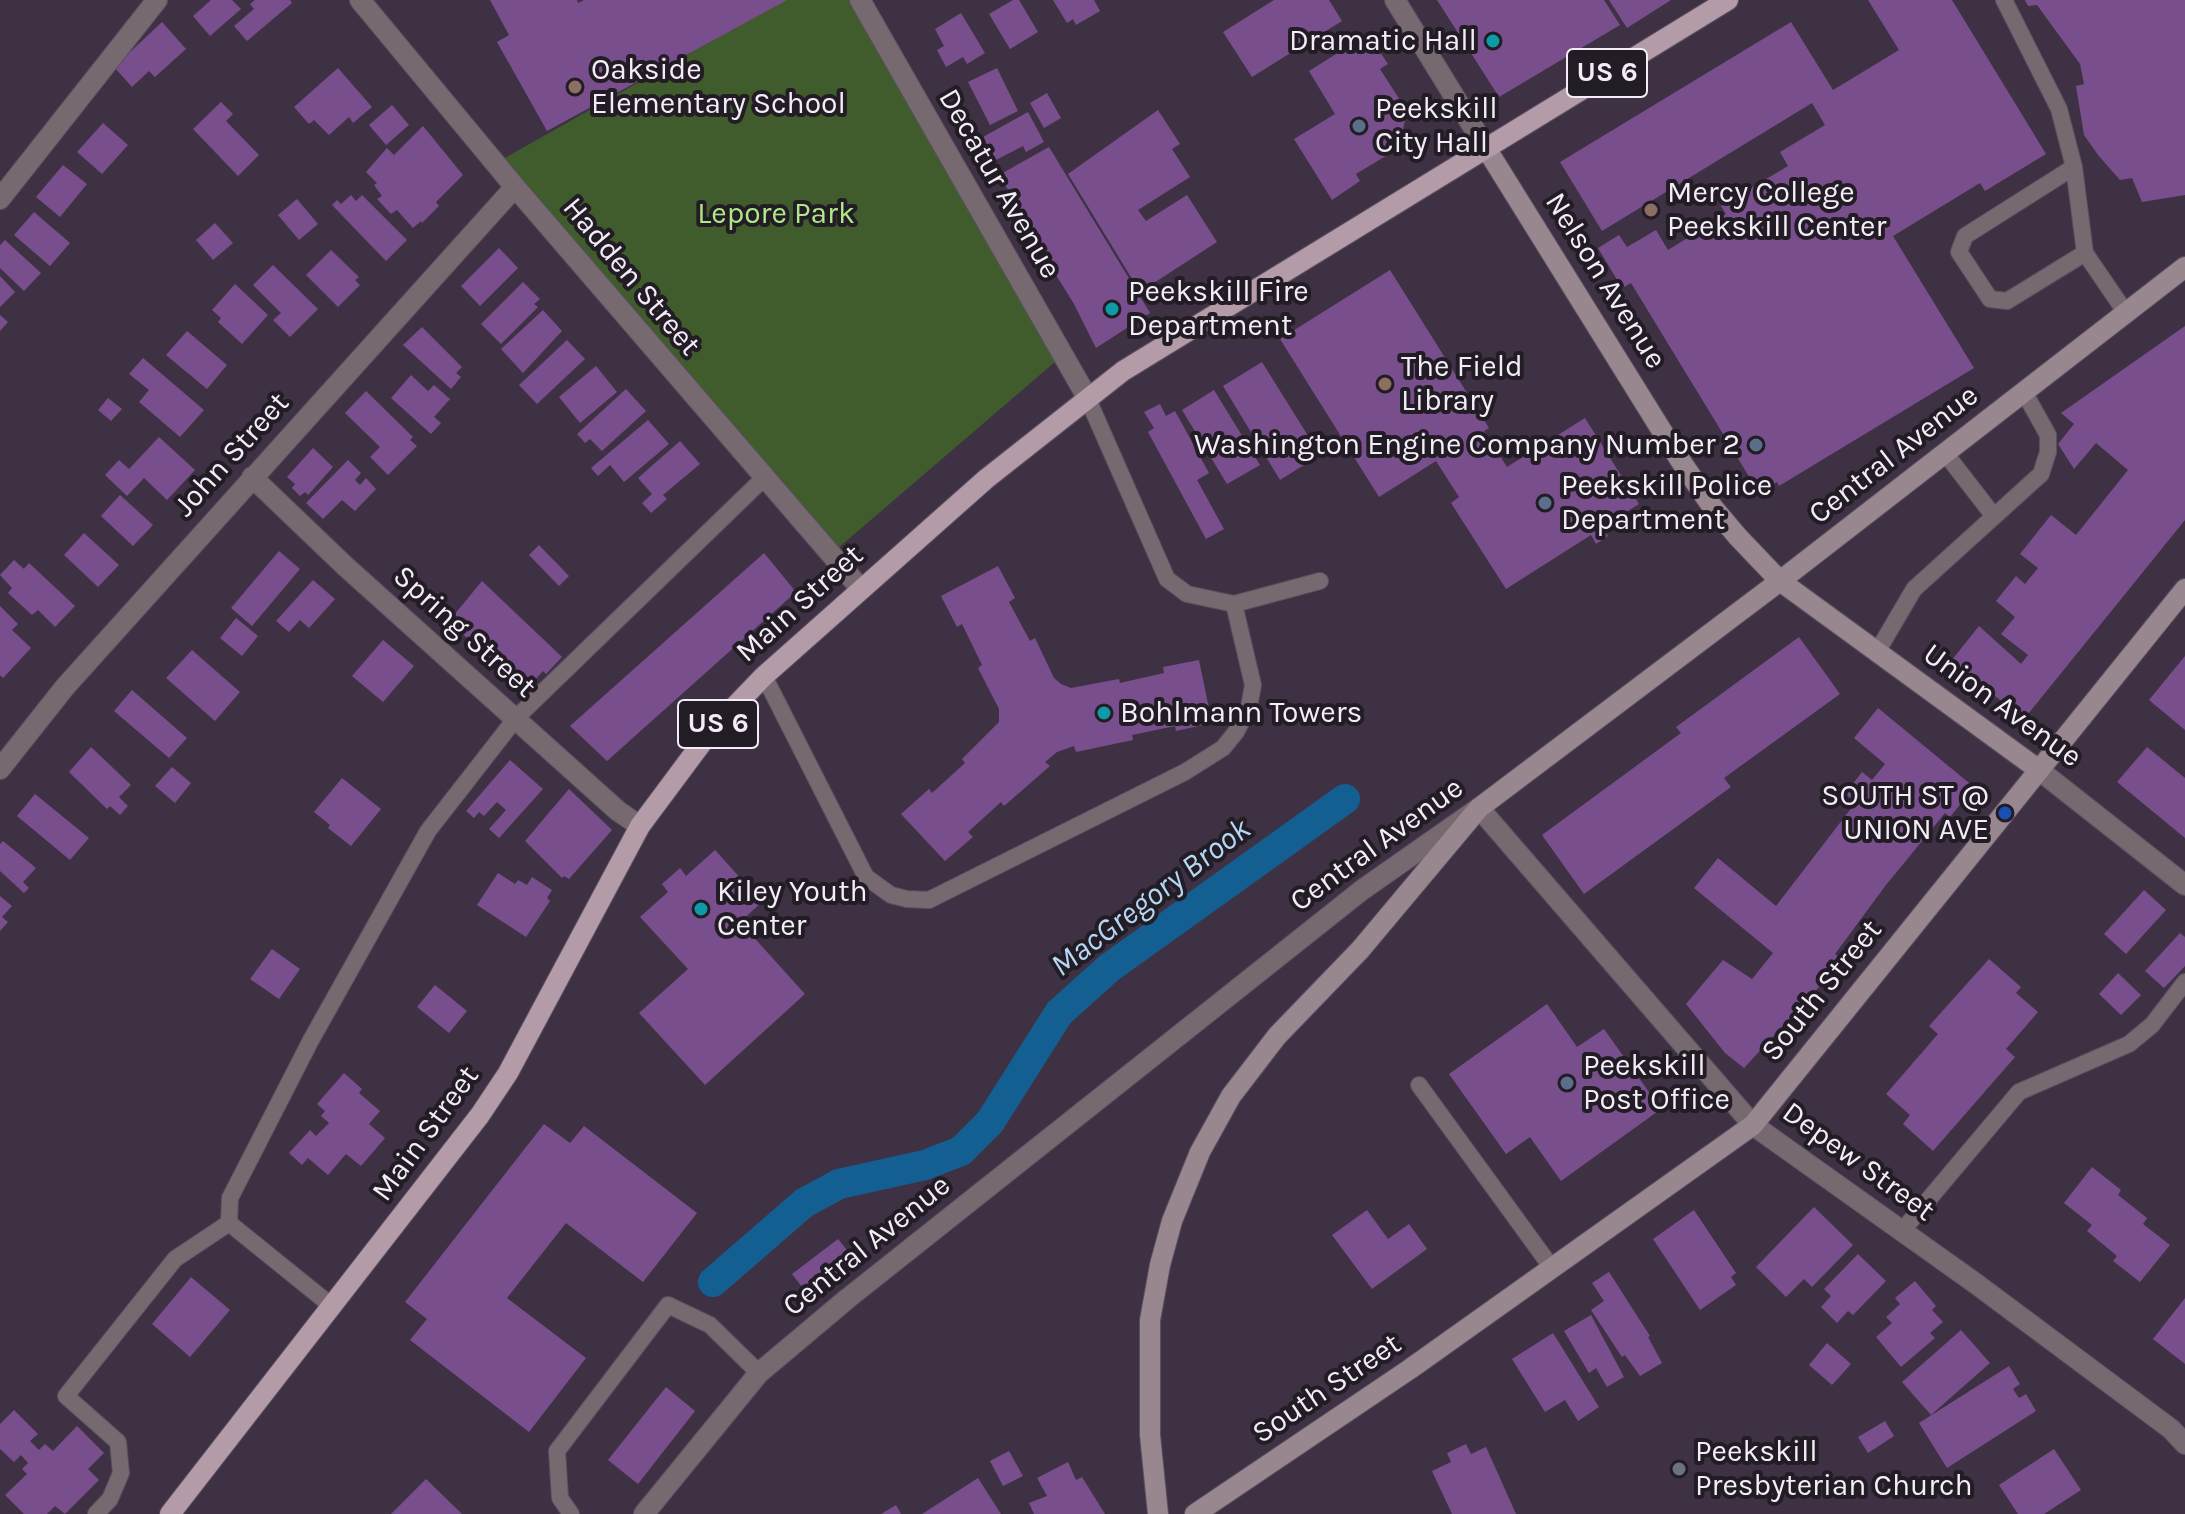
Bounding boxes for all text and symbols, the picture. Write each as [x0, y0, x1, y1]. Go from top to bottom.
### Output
place label: Dramatic Hall [1289, 23, 1477, 59]
marker: Dramatic Hall [1484, 32, 1502, 50]
road number: US 6 [1567, 49, 1647, 97]
place label: Oakside Elementary School [591, 52, 846, 122]
marker: Oakside Elementary School [566, 78, 584, 96]
street label: Decatur Avenue [930, 83, 1068, 285]
place label: Peekskill City Hall [1375, 91, 1498, 162]
marker: Peekskill City Hall [1350, 117, 1368, 135]
place label: Mercy College Peekskill Center [1667, 175, 1886, 246]
street label: Nelson Avenue [1537, 186, 1673, 376]
street label: Hadden Street [555, 191, 707, 363]
park label: Lepore Park [697, 196, 855, 232]
marker: Mercy College Peekskill Center [1642, 201, 1660, 219]
place label: Peekskill Fire Department [1128, 274, 1309, 344]
marker: Peekskill Fire Department [1103, 300, 1121, 318]
place label: The Field Library [1401, 349, 1523, 420]
marker: The Field Library [1376, 375, 1394, 393]
street label: Central Avenue [1802, 378, 1986, 532]
street label: John Street [167, 386, 297, 524]
place label: Washington Engine Company Number 2 [1194, 427, 1740, 463]
marker: Washington Engine Company Number 2 [1747, 436, 1765, 454]
place label: Peekskill Police Department [1561, 468, 1772, 538]
marker: Peekskill Police Department [1536, 494, 1554, 512]
street label: Main Street [729, 538, 871, 670]
street label: Spring Street [385, 558, 543, 706]
street label: Union Avenue [1916, 636, 2088, 776]
place label: Bohlmann Towers [1120, 695, 1362, 731]
road number: US 6 [678, 700, 758, 748]
marker: Bohlmann Towers [1095, 704, 1113, 722]
street label: Central Avenue [1284, 770, 1470, 920]
place label: SOUTH ST @ UNION AVE [1821, 778, 1989, 848]
marker: SOUTH ST @ UNION AVE [1996, 804, 2014, 822]
water label: MacGregory Brook [1044, 810, 1258, 986]
place label: Kiley Youth Center [717, 874, 868, 944]
marker: Kiley Youth Center [692, 900, 710, 918]
street label: South Street [1754, 913, 1890, 1069]
place label: Peekskill Post Office [1583, 1048, 1730, 1118]
street label: Main Street [365, 1059, 487, 1209]
marker: Peekskill Post Office [1558, 1074, 1576, 1092]
street label: Depew Street [1775, 1095, 1941, 1229]
street label: Central Avenue [776, 1168, 958, 1324]
street label: South Street [1246, 1326, 1408, 1452]
place label: Peekskill Presbyterian Church [1695, 1434, 1973, 1504]
marker: Peekskill Presbyterian Church [1670, 1460, 1688, 1478]

